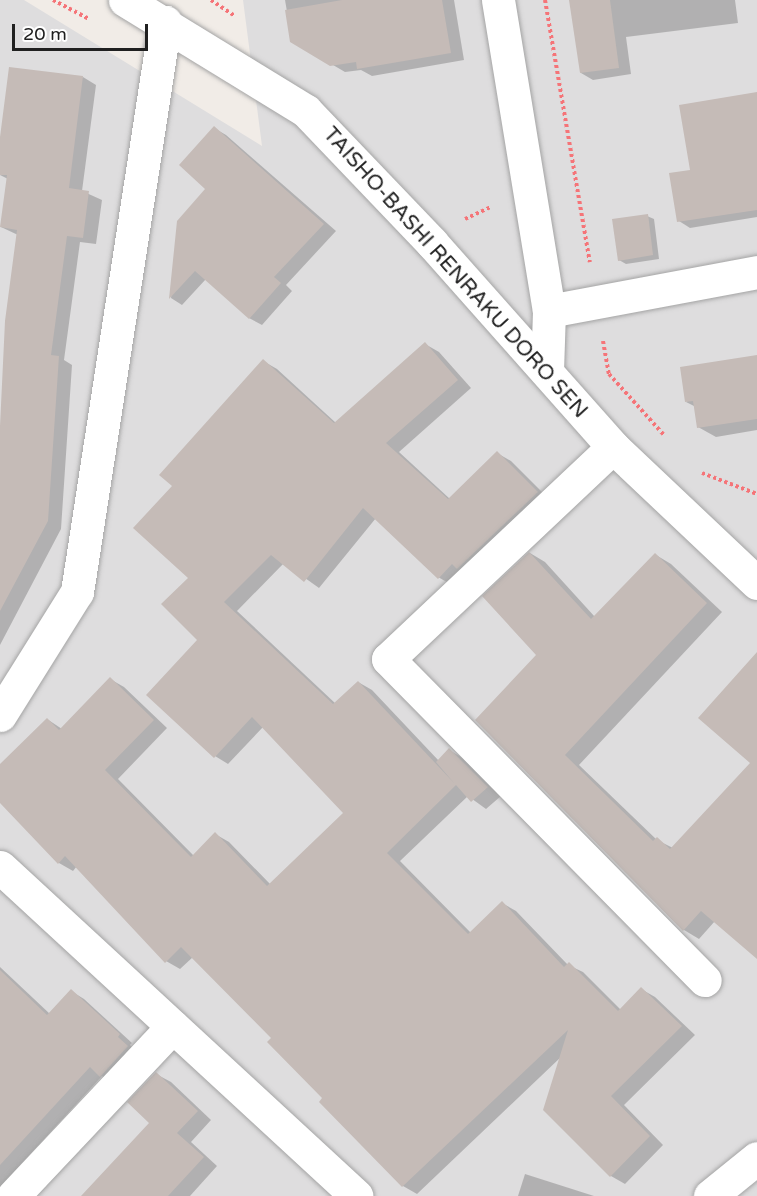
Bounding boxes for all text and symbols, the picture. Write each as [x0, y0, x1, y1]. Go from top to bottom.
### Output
scale bar [15, 12, 152, 50]
text: 20 m [23, 23, 67, 45]
street label: TAISHO-BASHI RENRAKU DORO SEN [318, 122, 592, 424]

